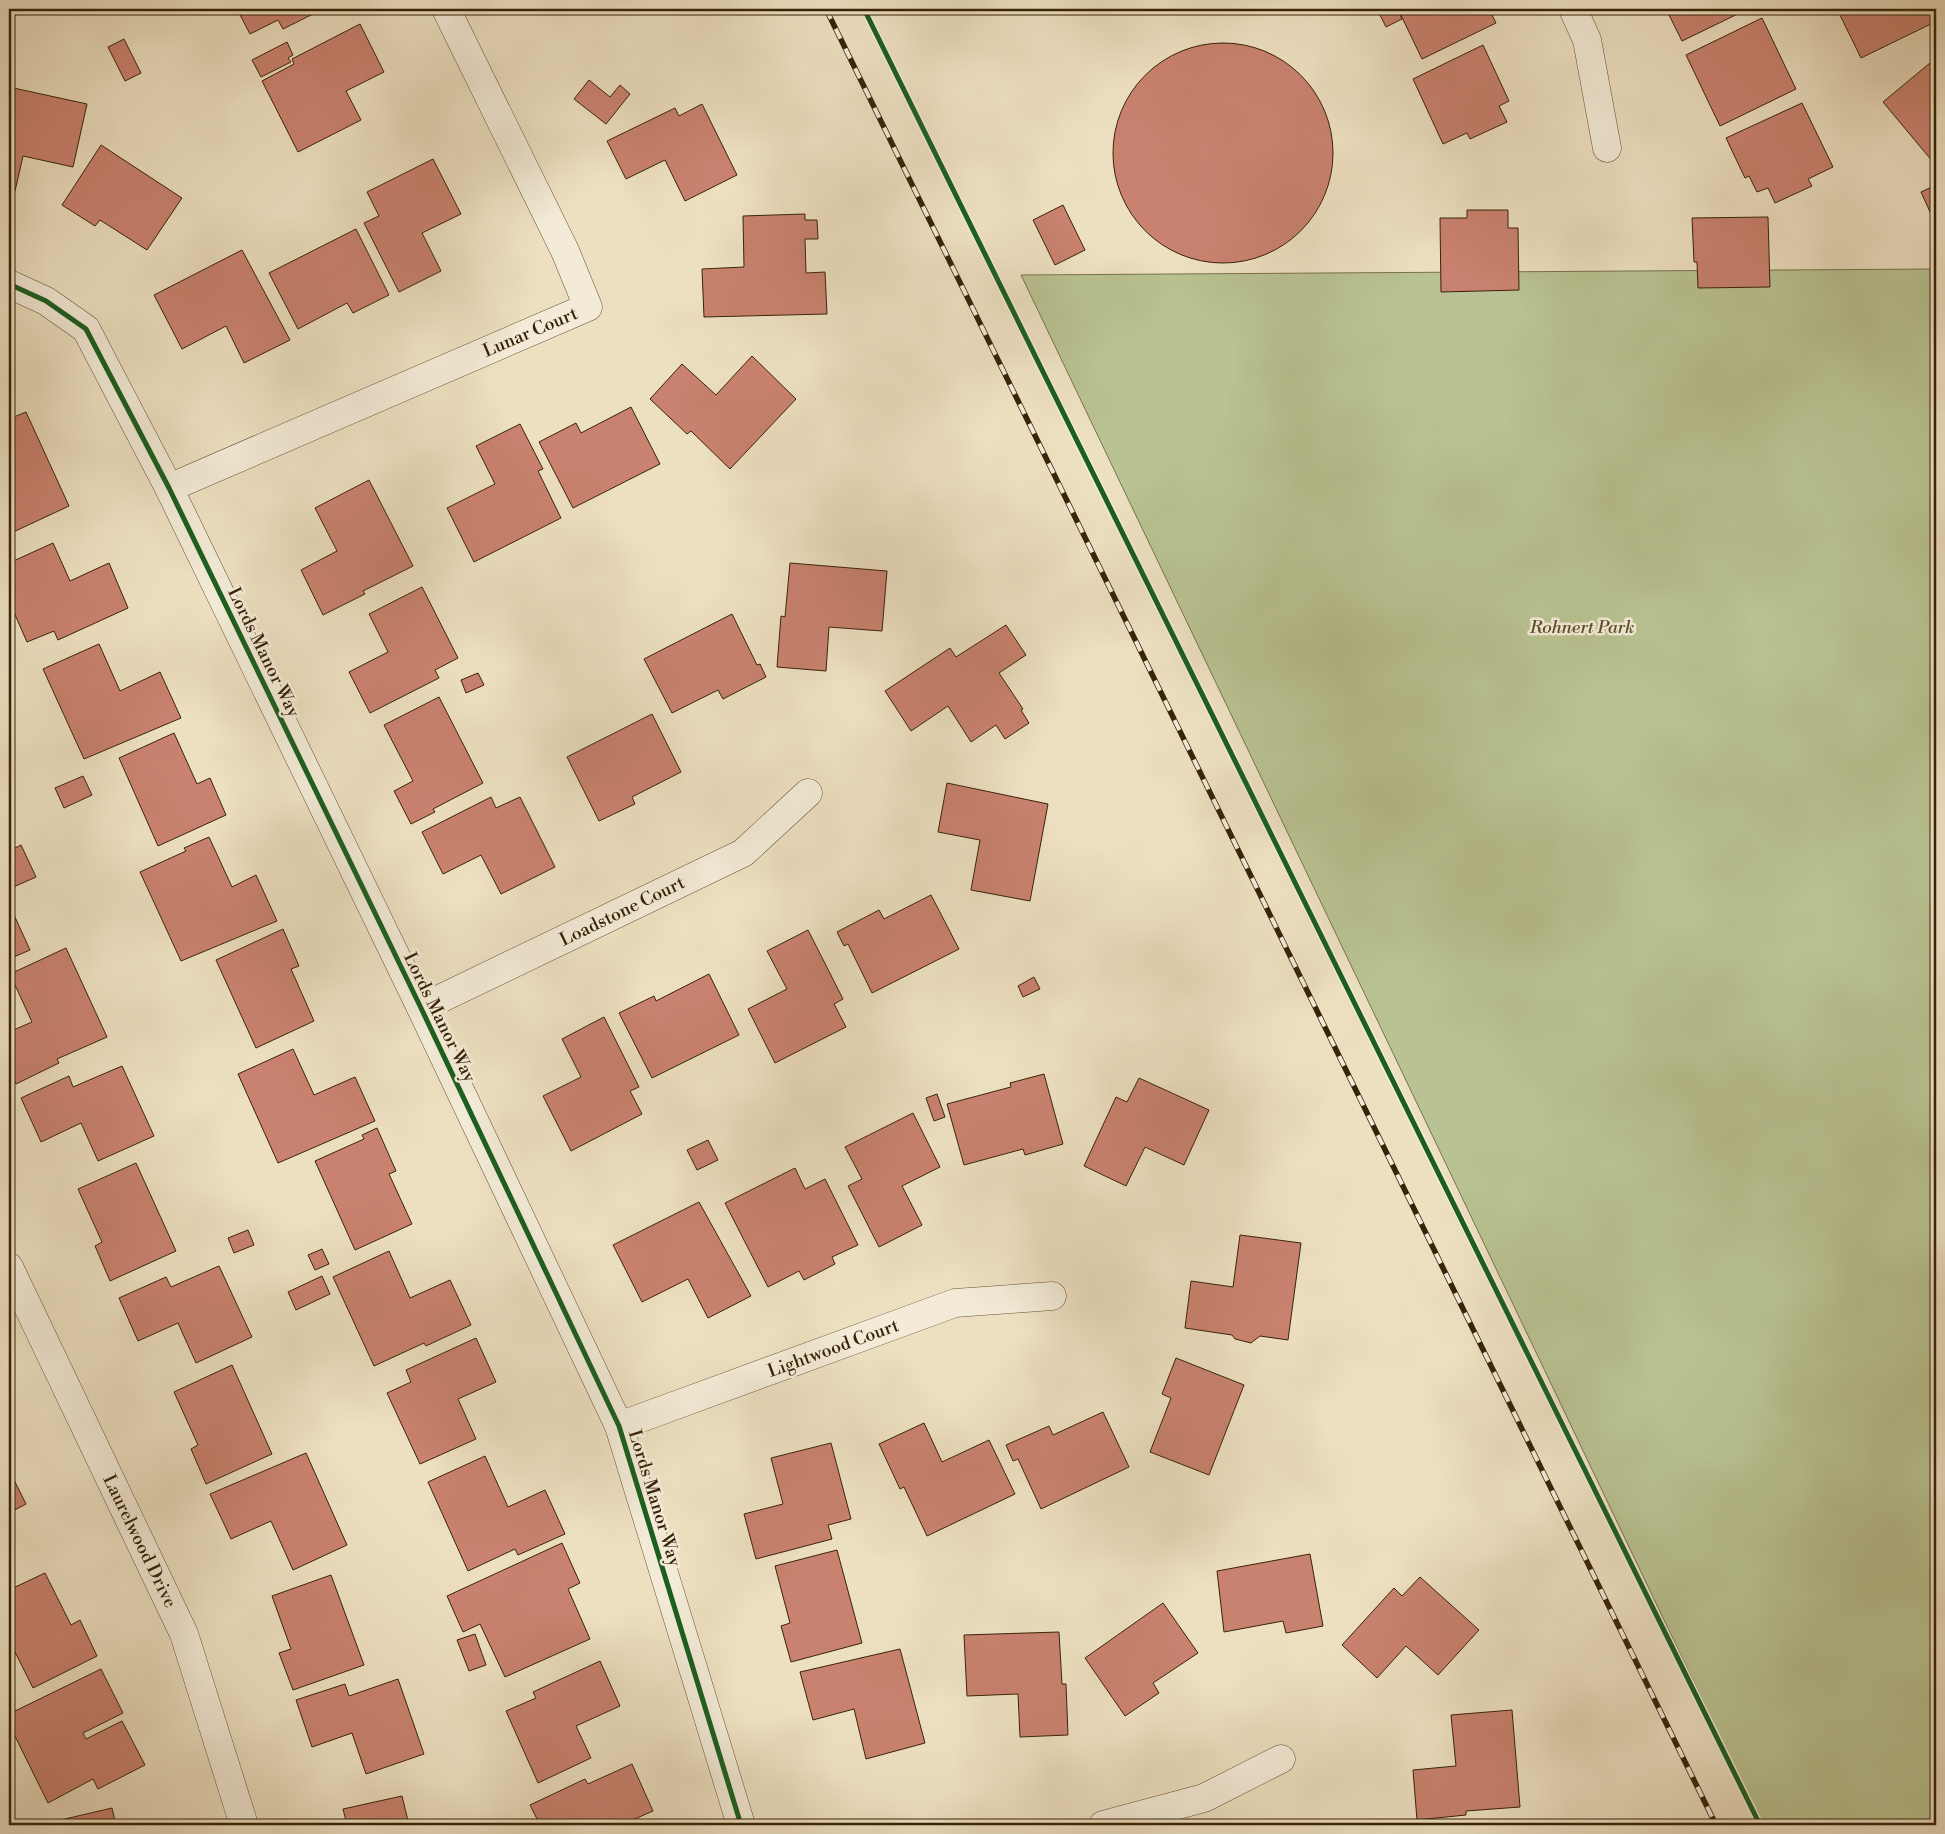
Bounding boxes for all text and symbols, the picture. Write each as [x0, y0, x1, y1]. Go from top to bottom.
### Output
street label: Lunar Court [479, 302, 582, 363]
street label: Lords Manor Way [222, 583, 305, 721]
park label: Rohnert Park [1529, 616, 1634, 639]
street label: Loadstone Court [556, 871, 689, 952]
street label: Lords Manor Way [398, 948, 481, 1086]
street label: Lightwood Court [764, 1314, 903, 1383]
street label: Lords Manor Way [623, 1427, 686, 1570]
street label: Laurelwood Drive [97, 1471, 182, 1612]

